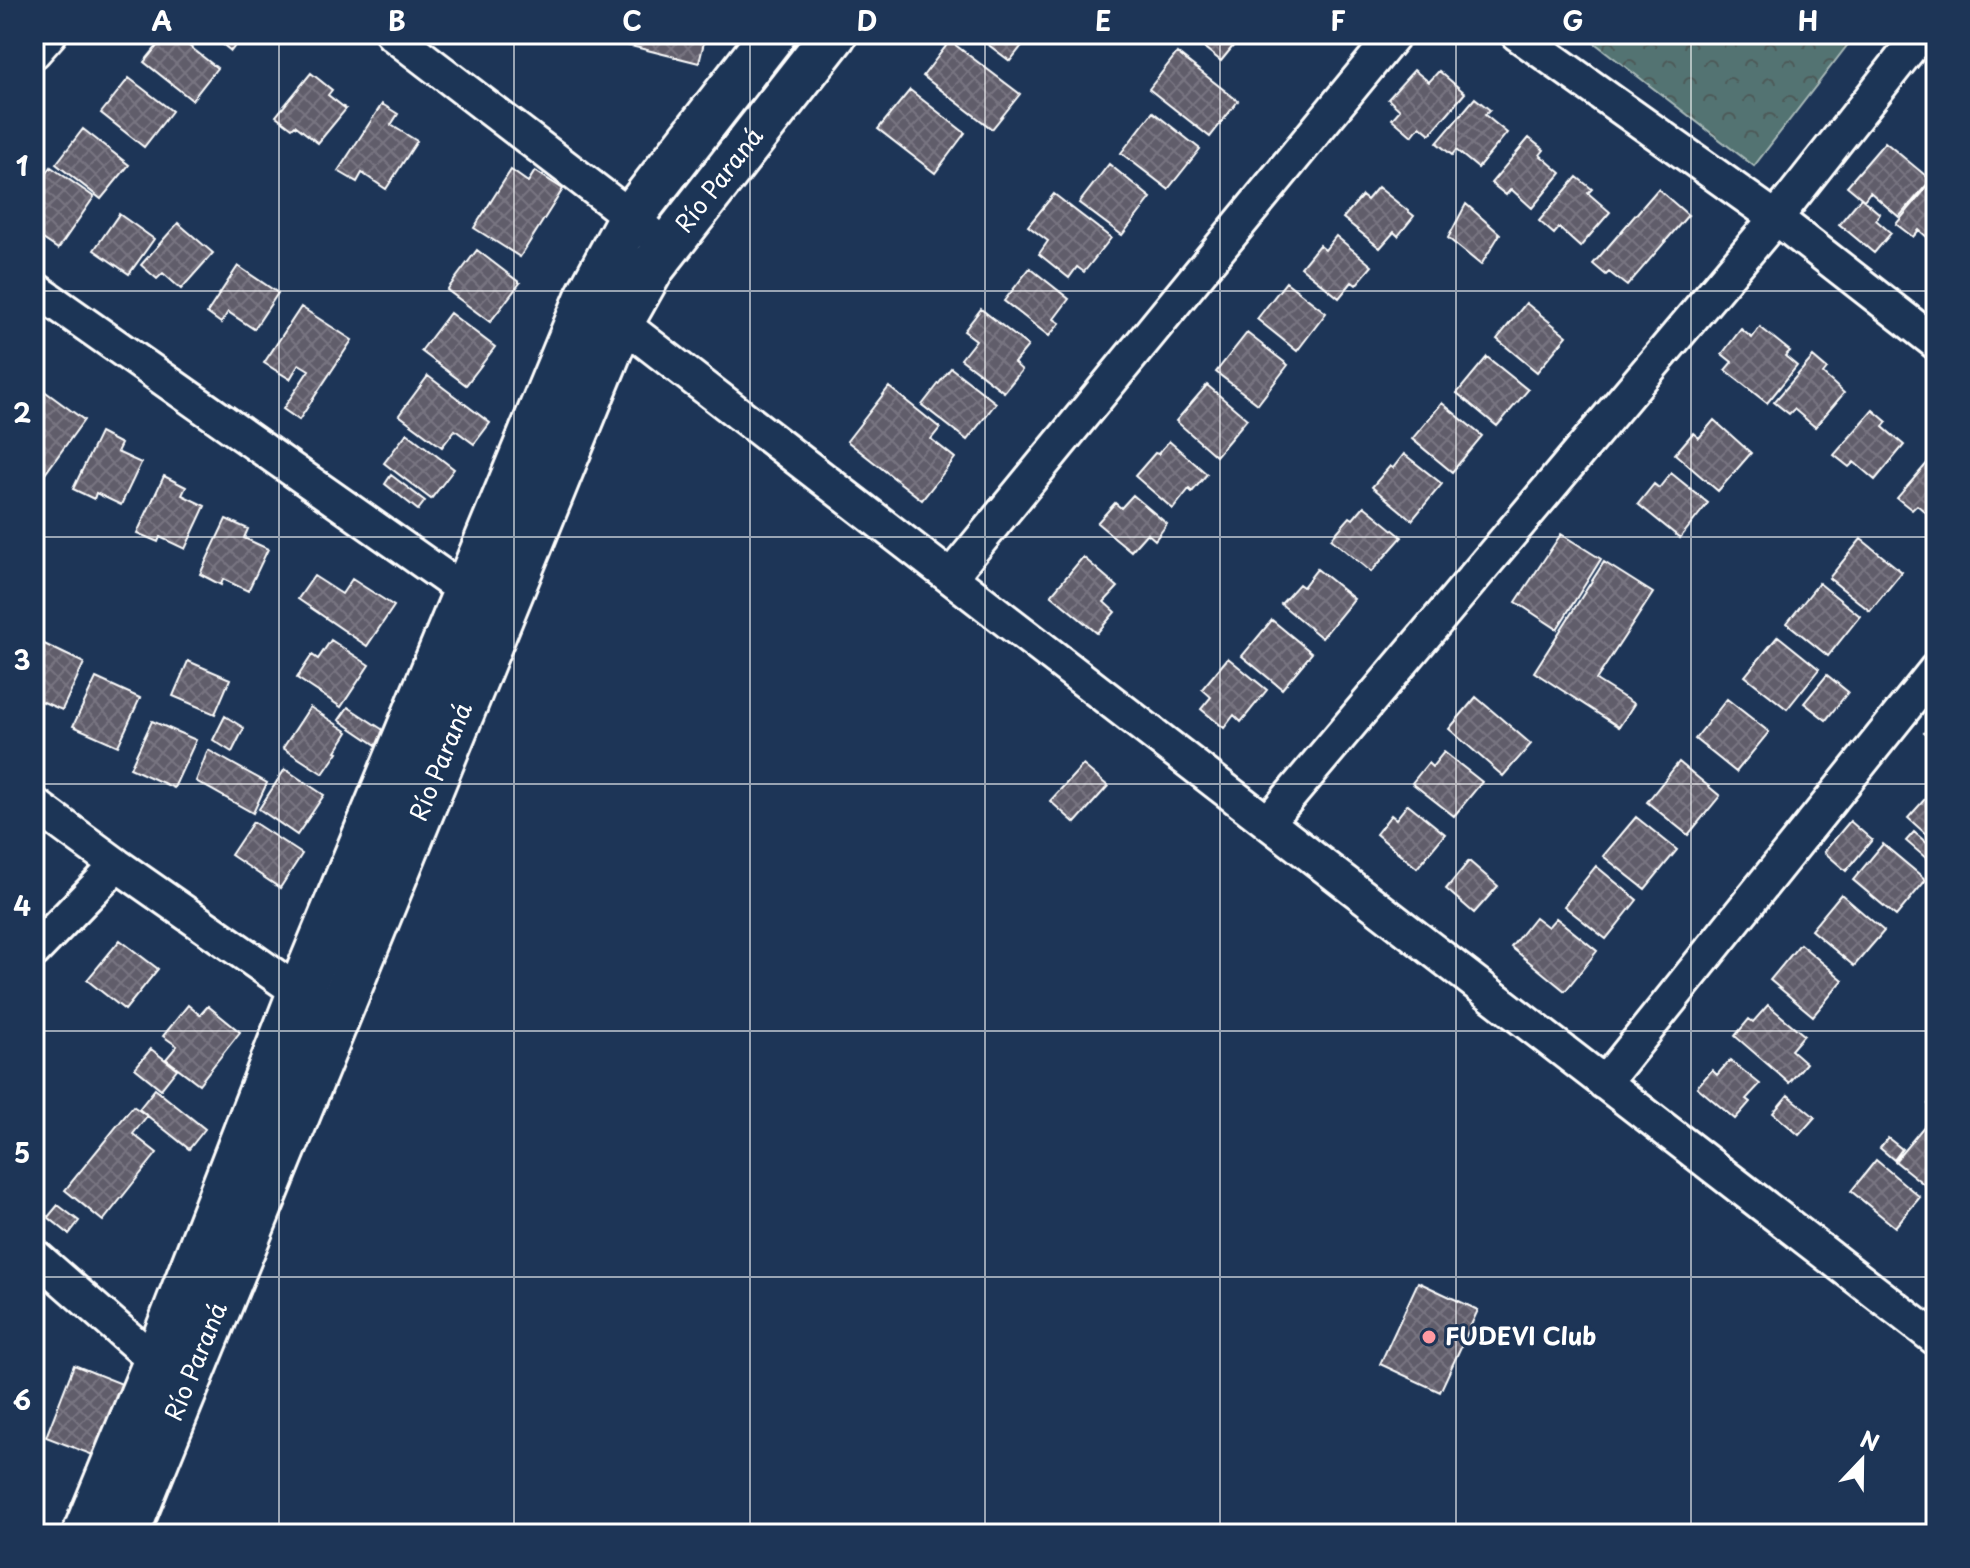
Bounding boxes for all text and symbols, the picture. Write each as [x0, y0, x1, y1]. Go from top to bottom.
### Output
text: A [152, 1, 172, 40]
text: B [388, 1, 406, 40]
text: C [622, 1, 642, 40]
text: D [857, 1, 877, 40]
text: E [1095, 1, 1111, 40]
text: F [1330, 1, 1346, 40]
text: G [1562, 1, 1584, 40]
text: H [1798, 1, 1818, 40]
street label: Río Paraná [665, 119, 771, 240]
text: 1 [16, 146, 28, 185]
text: 2 [13, 393, 31, 432]
text: 3 [13, 640, 31, 679]
street label: Río Paraná [399, 696, 480, 826]
text: 4 [13, 886, 31, 925]
text: 5 [14, 1133, 30, 1172]
street label: Río Paraná [154, 1296, 235, 1426]
place label: FUDEVI Club [1445, 1317, 1596, 1353]
marker: FUDEVI Club [1420, 1328, 1438, 1346]
text: 6 [13, 1380, 31, 1419]
north arrow [1822, 1420, 1902, 1500]
text: N [1856, 1422, 1884, 1459]

